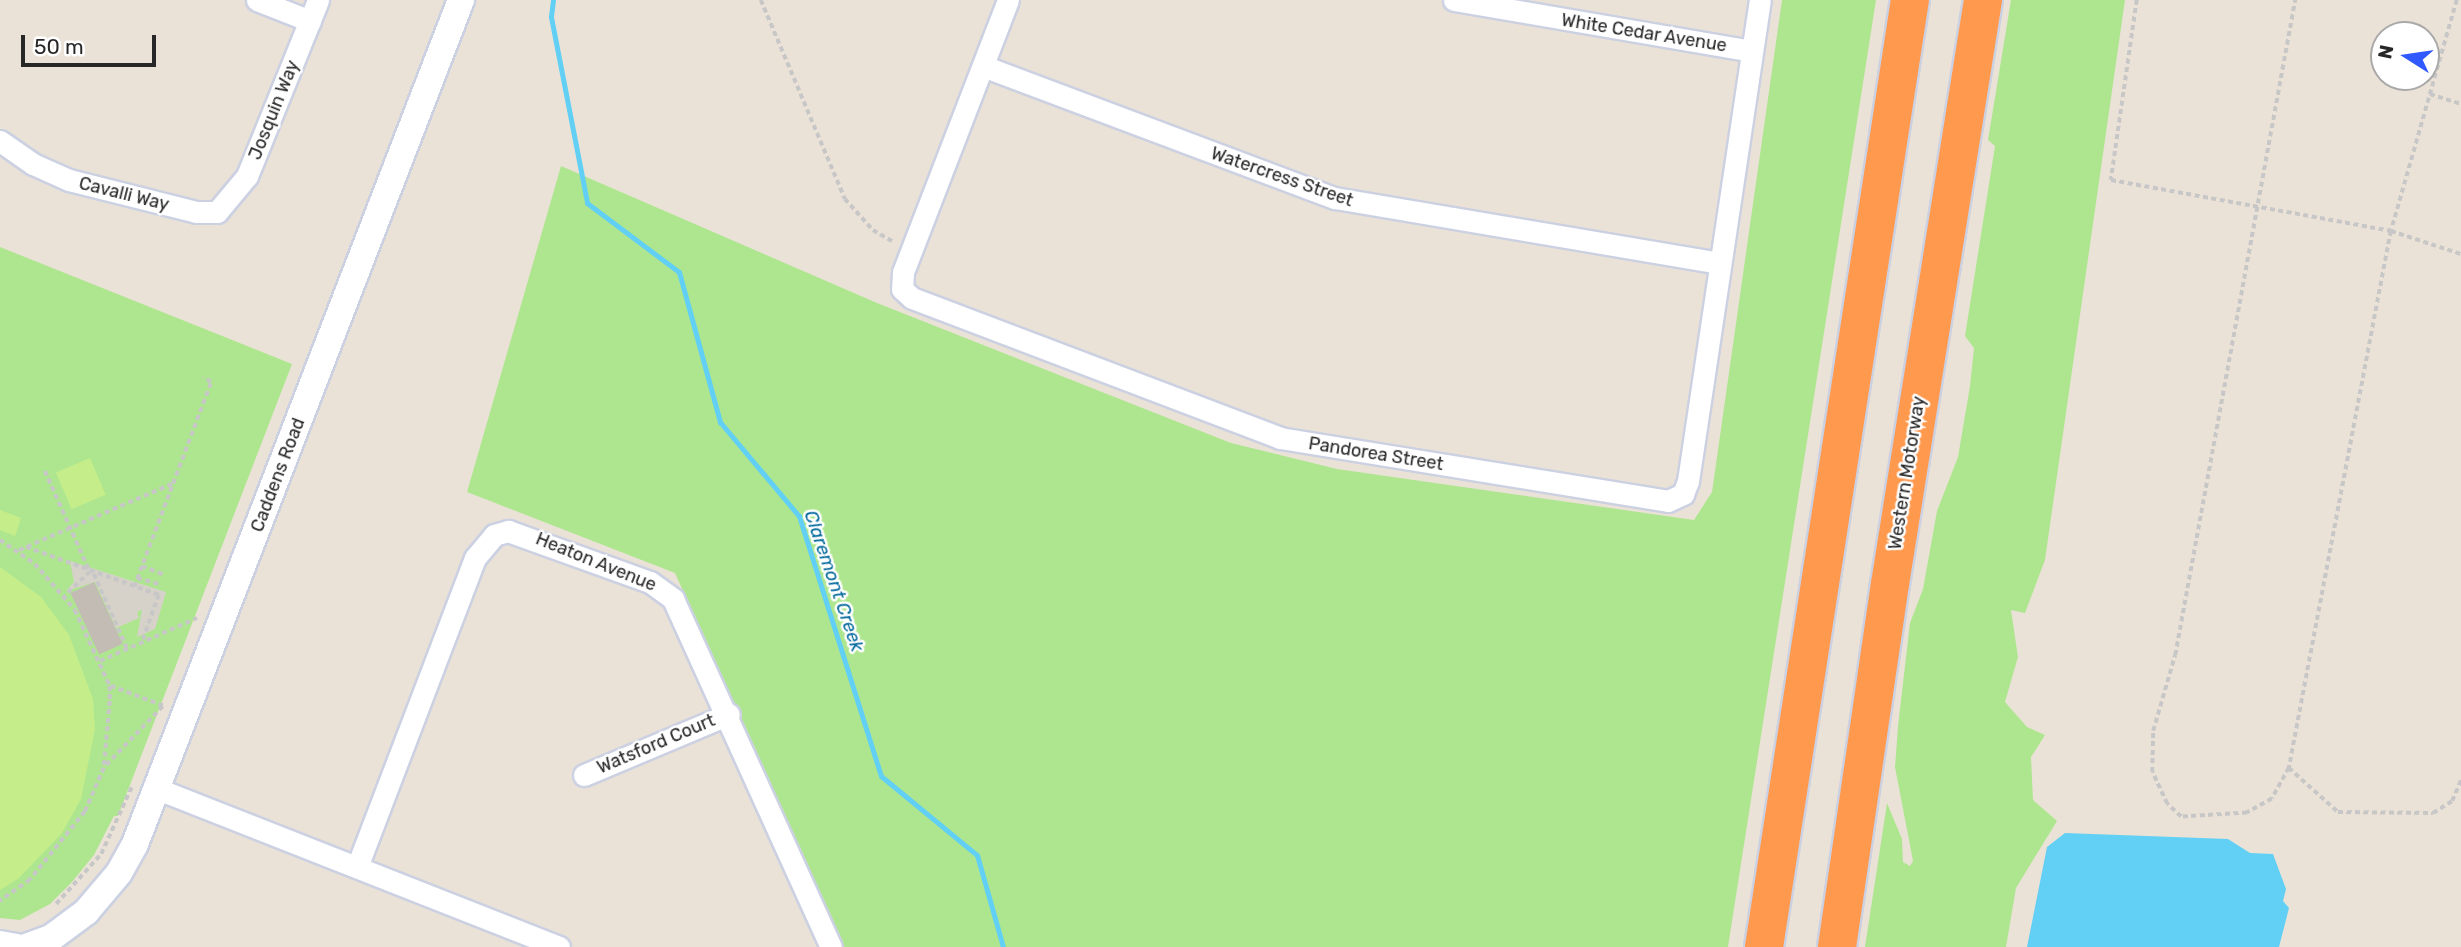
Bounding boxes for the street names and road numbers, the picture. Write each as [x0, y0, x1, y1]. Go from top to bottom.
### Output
street label: White Cedar Avenue [1559, 9, 1729, 57]
street label: Josquin Way [244, 57, 304, 163]
street label: Watercress Street [1208, 143, 1356, 211]
street label: Cavalli Way [77, 172, 171, 216]
street label: Western Motorway [1884, 395, 1930, 551]
street label: Caddens Road [246, 415, 310, 535]
street label: Pandorea Street [1307, 433, 1445, 475]
street label: Heaton Avenue [532, 528, 660, 596]
street label: Watsford Court [594, 709, 718, 779]

